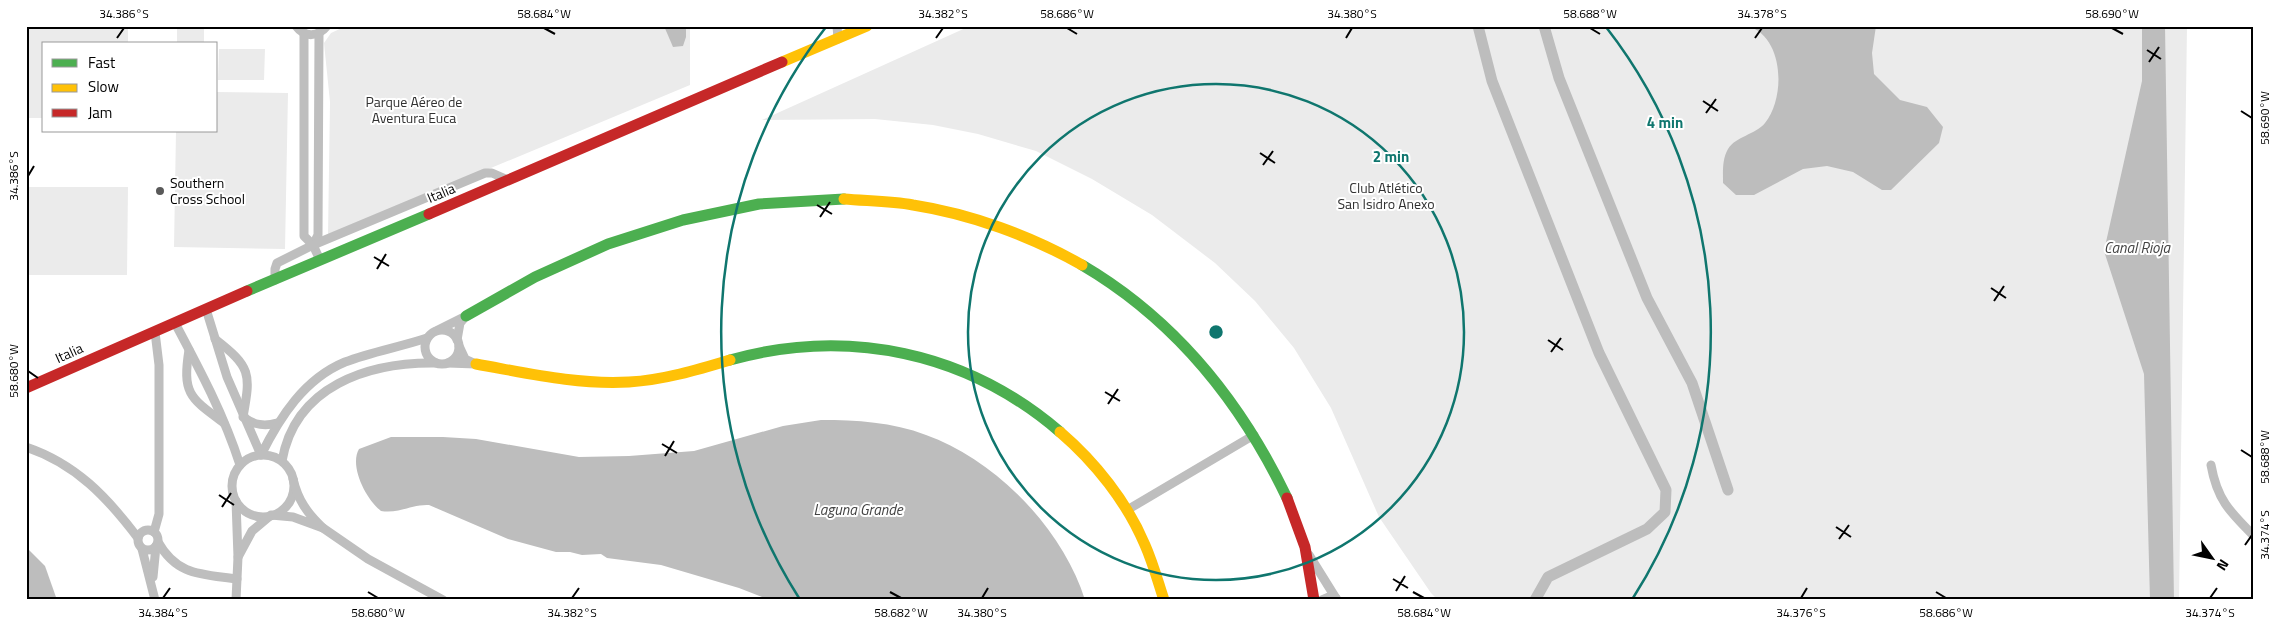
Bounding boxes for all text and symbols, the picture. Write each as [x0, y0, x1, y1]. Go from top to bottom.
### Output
text: 34.386°S [99, 4, 149, 23]
text: 58.684°W [517, 4, 571, 23]
text: 34.382°S [918, 4, 968, 23]
text: 58.686°W [1040, 4, 1094, 23]
text: 34.380°S [1327, 4, 1377, 23]
text: 58.688°W [1563, 4, 1617, 23]
text: 34.378°S [1737, 4, 1787, 23]
text: 58.690°W [2085, 4, 2139, 23]
legend [42, 42, 218, 132]
text: Fast [88, 51, 116, 74]
text: Slow [88, 75, 119, 98]
park label: Parque Aéreo de Aventura Euca [366, 91, 462, 128]
text: 58.690°W [2255, 91, 2274, 145]
text: Jam [88, 101, 112, 124]
text: 4 min [1647, 111, 1683, 134]
text: 2 min [1373, 145, 1409, 168]
text: 34.386°S [4, 151, 23, 201]
place label: Southern Cross School [170, 172, 245, 209]
street label: Italia [423, 177, 458, 208]
park label: Club Atlético San Isidro Anexo [1337, 177, 1435, 214]
marker: Southern Cross School [154, 185, 166, 197]
water label: Canal Rioja [2104, 236, 2171, 259]
centre of rings [1207, 323, 1225, 341]
street label: Italia [51, 337, 86, 368]
text: 58.680°W [4, 344, 23, 398]
text: 58.688°W [2255, 430, 2274, 484]
water label: Laguna Grande [813, 498, 904, 521]
text: 34.374°S [2255, 510, 2274, 560]
north arrow [2186, 534, 2236, 584]
text: N [2212, 556, 2235, 575]
text: 34.384°S [138, 603, 188, 622]
text: 58.680°W [351, 603, 405, 622]
text: 34.382°S [547, 603, 597, 622]
text: 58.682°W [874, 603, 928, 622]
text: 34.380°S [957, 603, 1007, 622]
text: 58.684°W [1397, 603, 1451, 622]
text: 34.376°S [1776, 603, 1826, 622]
text: 58.686°W [1919, 603, 1973, 622]
text: 34.374°S [2185, 603, 2235, 622]

